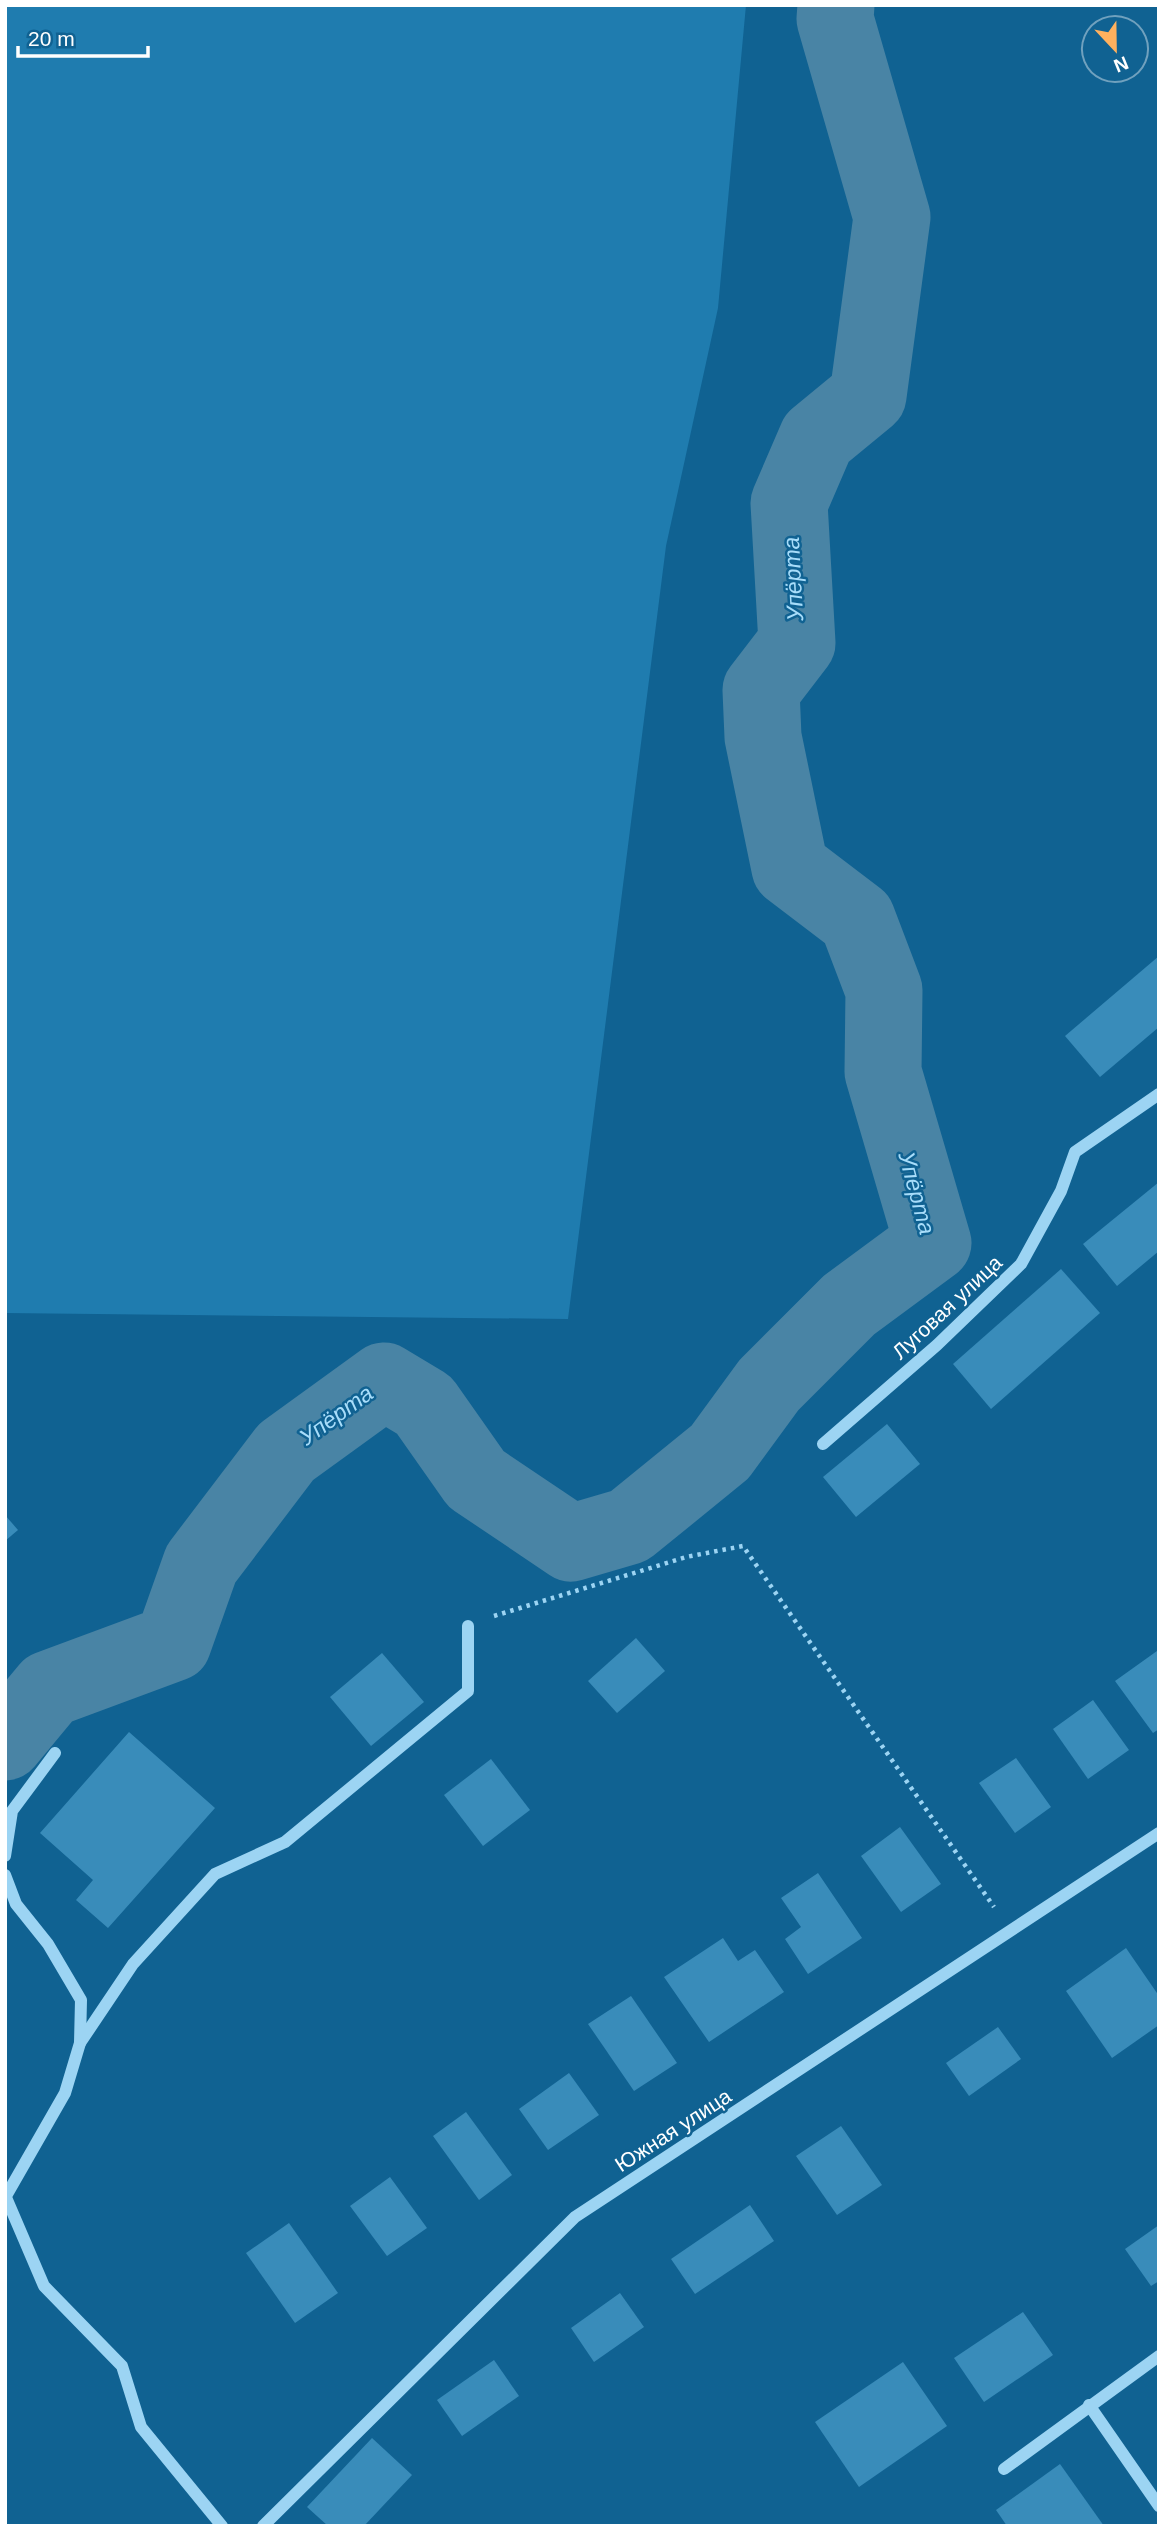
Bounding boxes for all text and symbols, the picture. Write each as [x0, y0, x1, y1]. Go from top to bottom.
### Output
scale bar [18, 14, 147, 58]
north arrow [1080, 14, 1150, 84]
text: 20 m [28, 27, 75, 50]
text: N [1111, 52, 1131, 77]
water label: Упёрта [778, 536, 808, 623]
water label: Упёрта [893, 1148, 940, 1237]
street label: Луговая улица [888, 1250, 1007, 1363]
water label: Упёрта [293, 1380, 378, 1451]
street label: Южная улица [611, 2084, 735, 2176]

